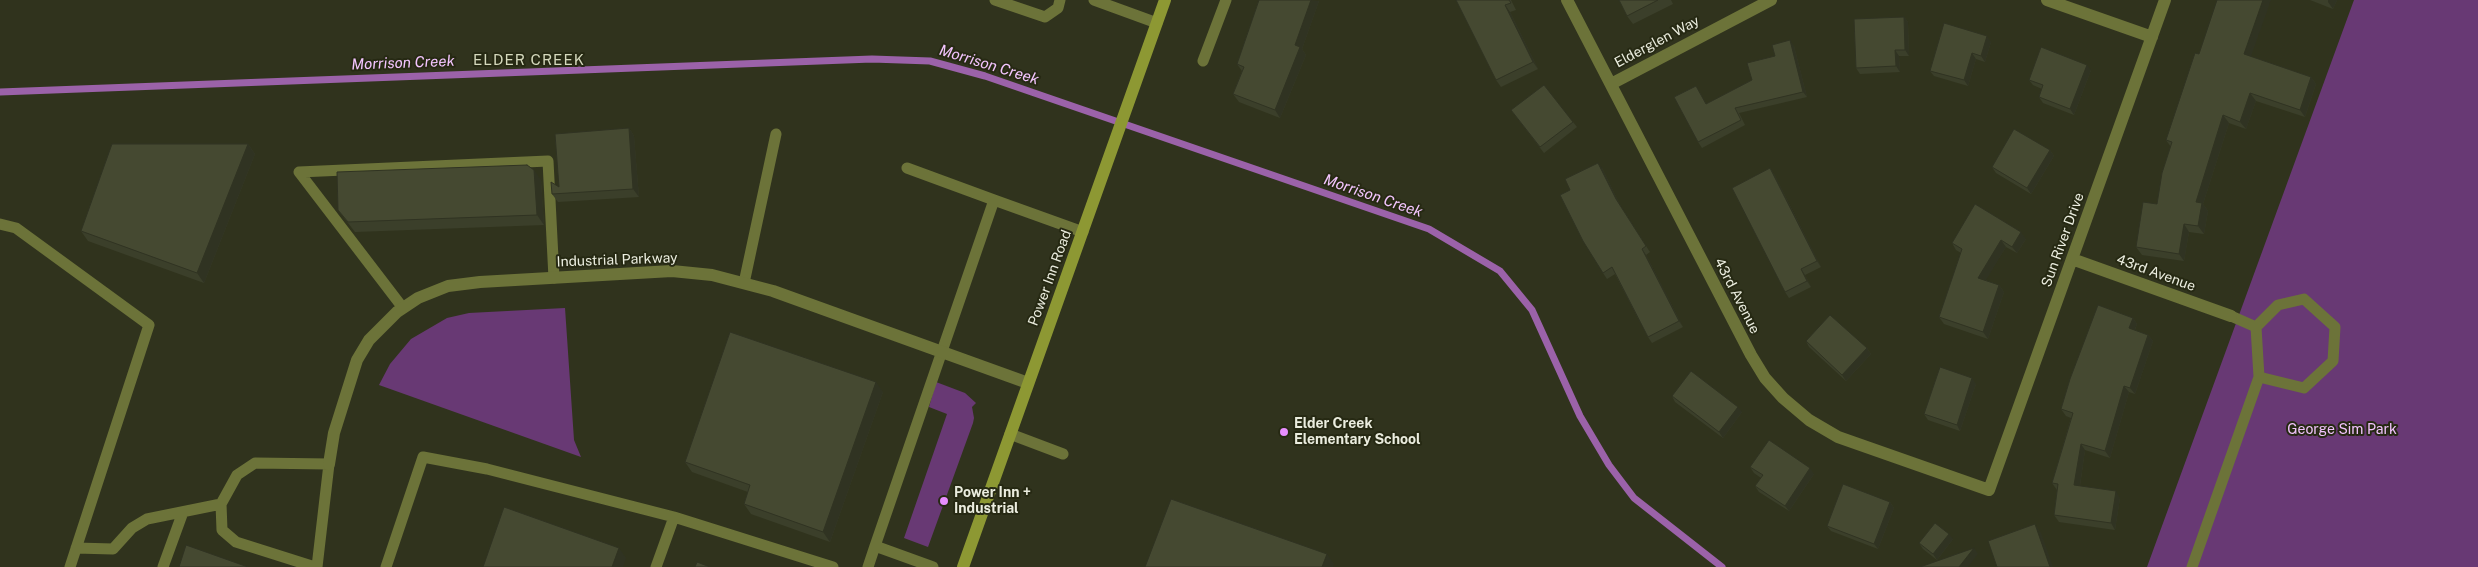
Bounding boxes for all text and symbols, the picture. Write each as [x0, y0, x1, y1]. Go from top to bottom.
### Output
street label: Elderglen Way [1612, 13, 1702, 71]
water label: Morrison Creek [937, 41, 1041, 89]
district label: ELDER CREEK [472, 51, 586, 69]
water label: Morrison Creek [351, 52, 455, 74]
water label: Morrison Creek [1321, 171, 1425, 221]
street label: Sun River Drive [2038, 191, 2088, 289]
street label: Power Inn Road [1025, 228, 1075, 328]
street label: Industrial Parkway [556, 249, 678, 271]
street label: 43rd Avenue [2114, 251, 2198, 295]
street label: 43rd Avenue [1711, 255, 1763, 337]
place label: Elder Creek Elementary School [1294, 416, 1421, 448]
park label: George Sim Park [2287, 422, 2397, 438]
marker: Elder Creek Elementary School [1278, 426, 1290, 438]
place label: Power Inn + Industrial [954, 485, 1031, 518]
marker: Power Inn + Industrial [938, 495, 950, 507]

